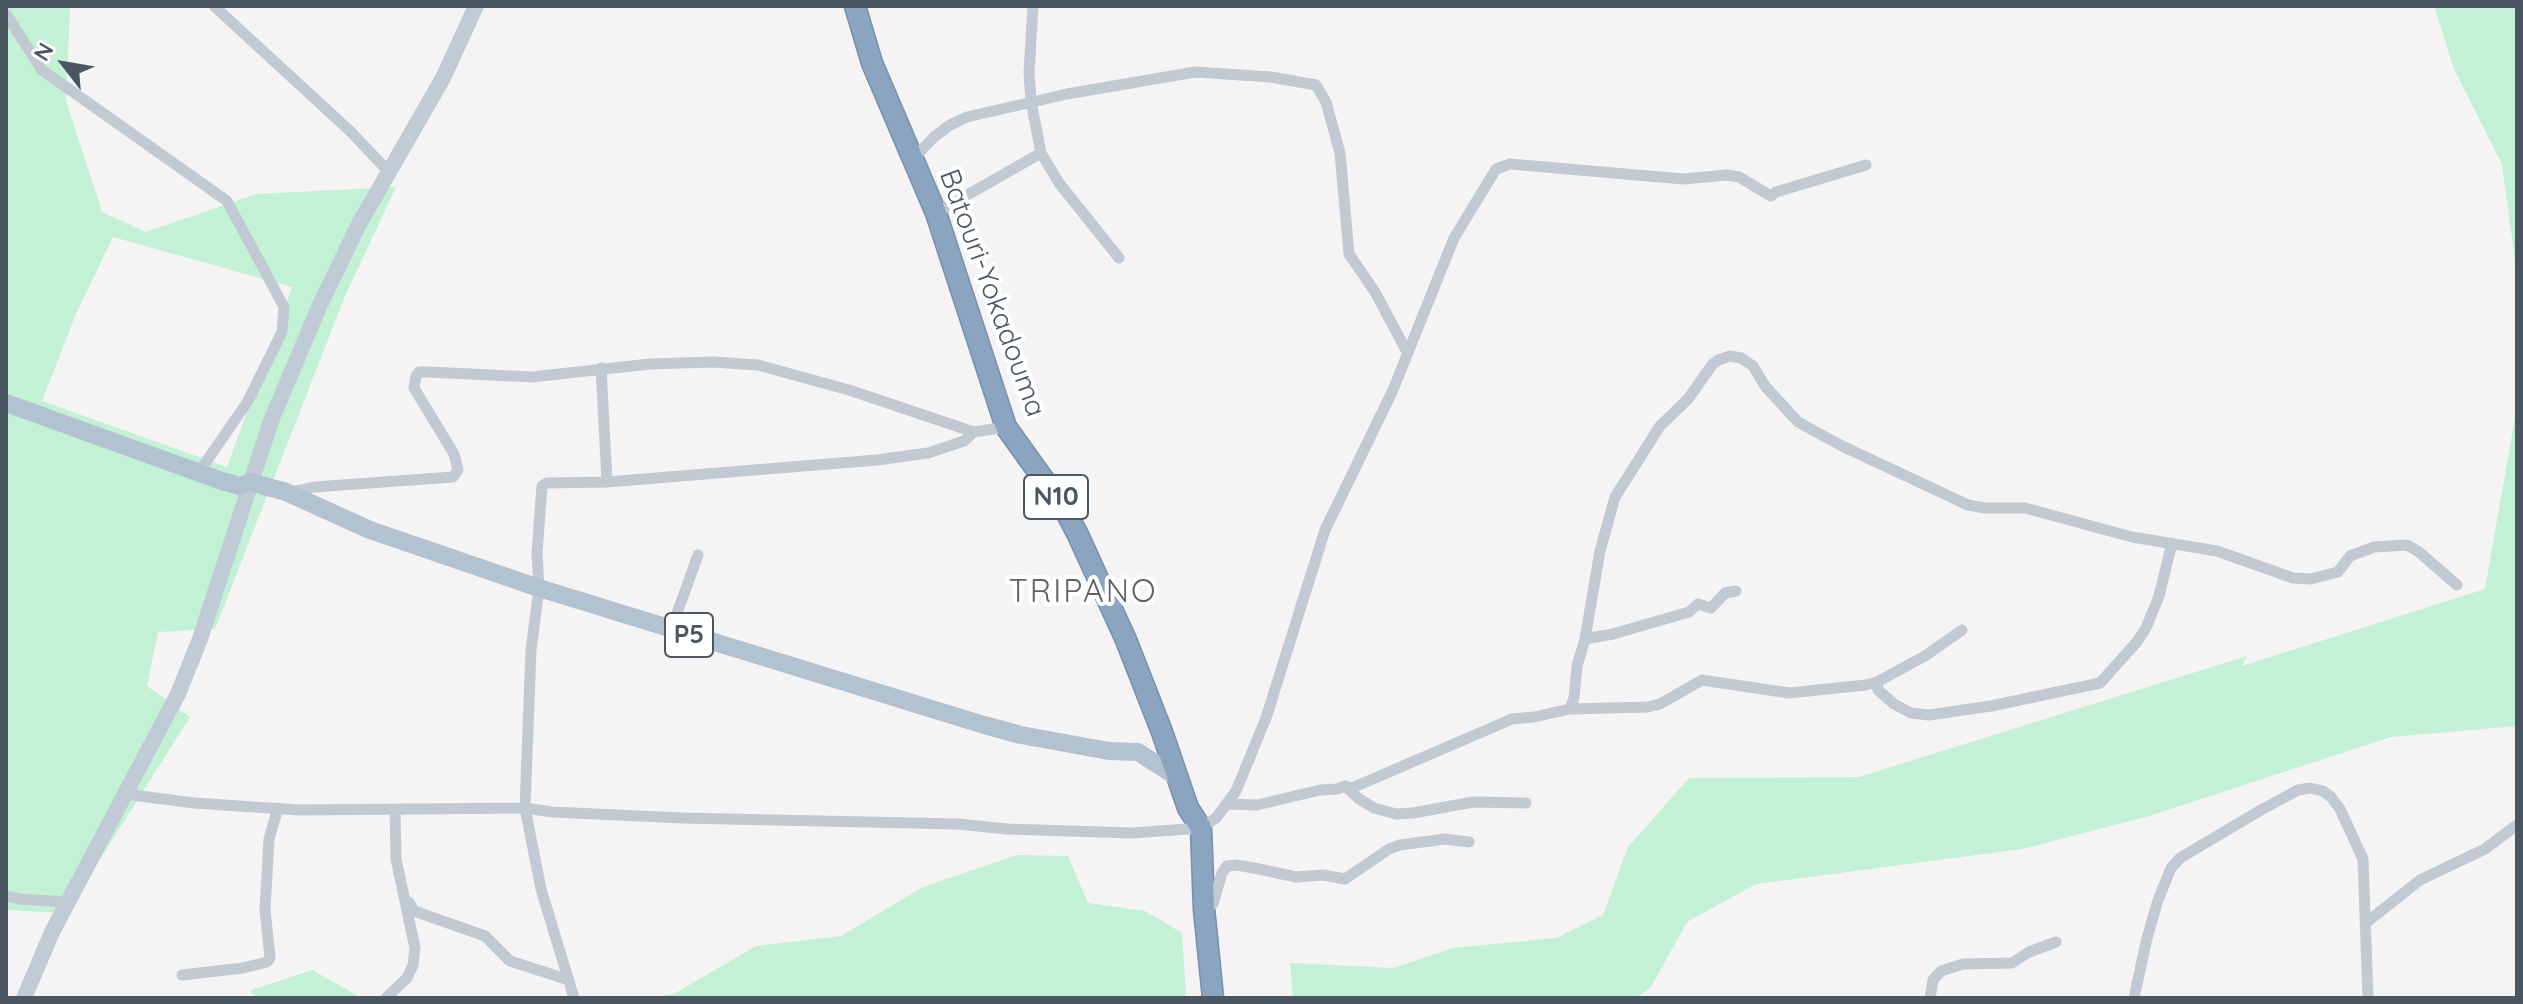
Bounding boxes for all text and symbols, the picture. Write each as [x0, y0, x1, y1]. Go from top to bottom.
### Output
north arrow [24, 24, 104, 104]
text: N [27, 38, 60, 66]
street label: Batouri-Yokadouma [932, 165, 1052, 421]
road number: N10 [1024, 475, 1088, 519]
district label: TRIPANO [1008, 573, 1158, 611]
road number: P5 [665, 613, 713, 657]

